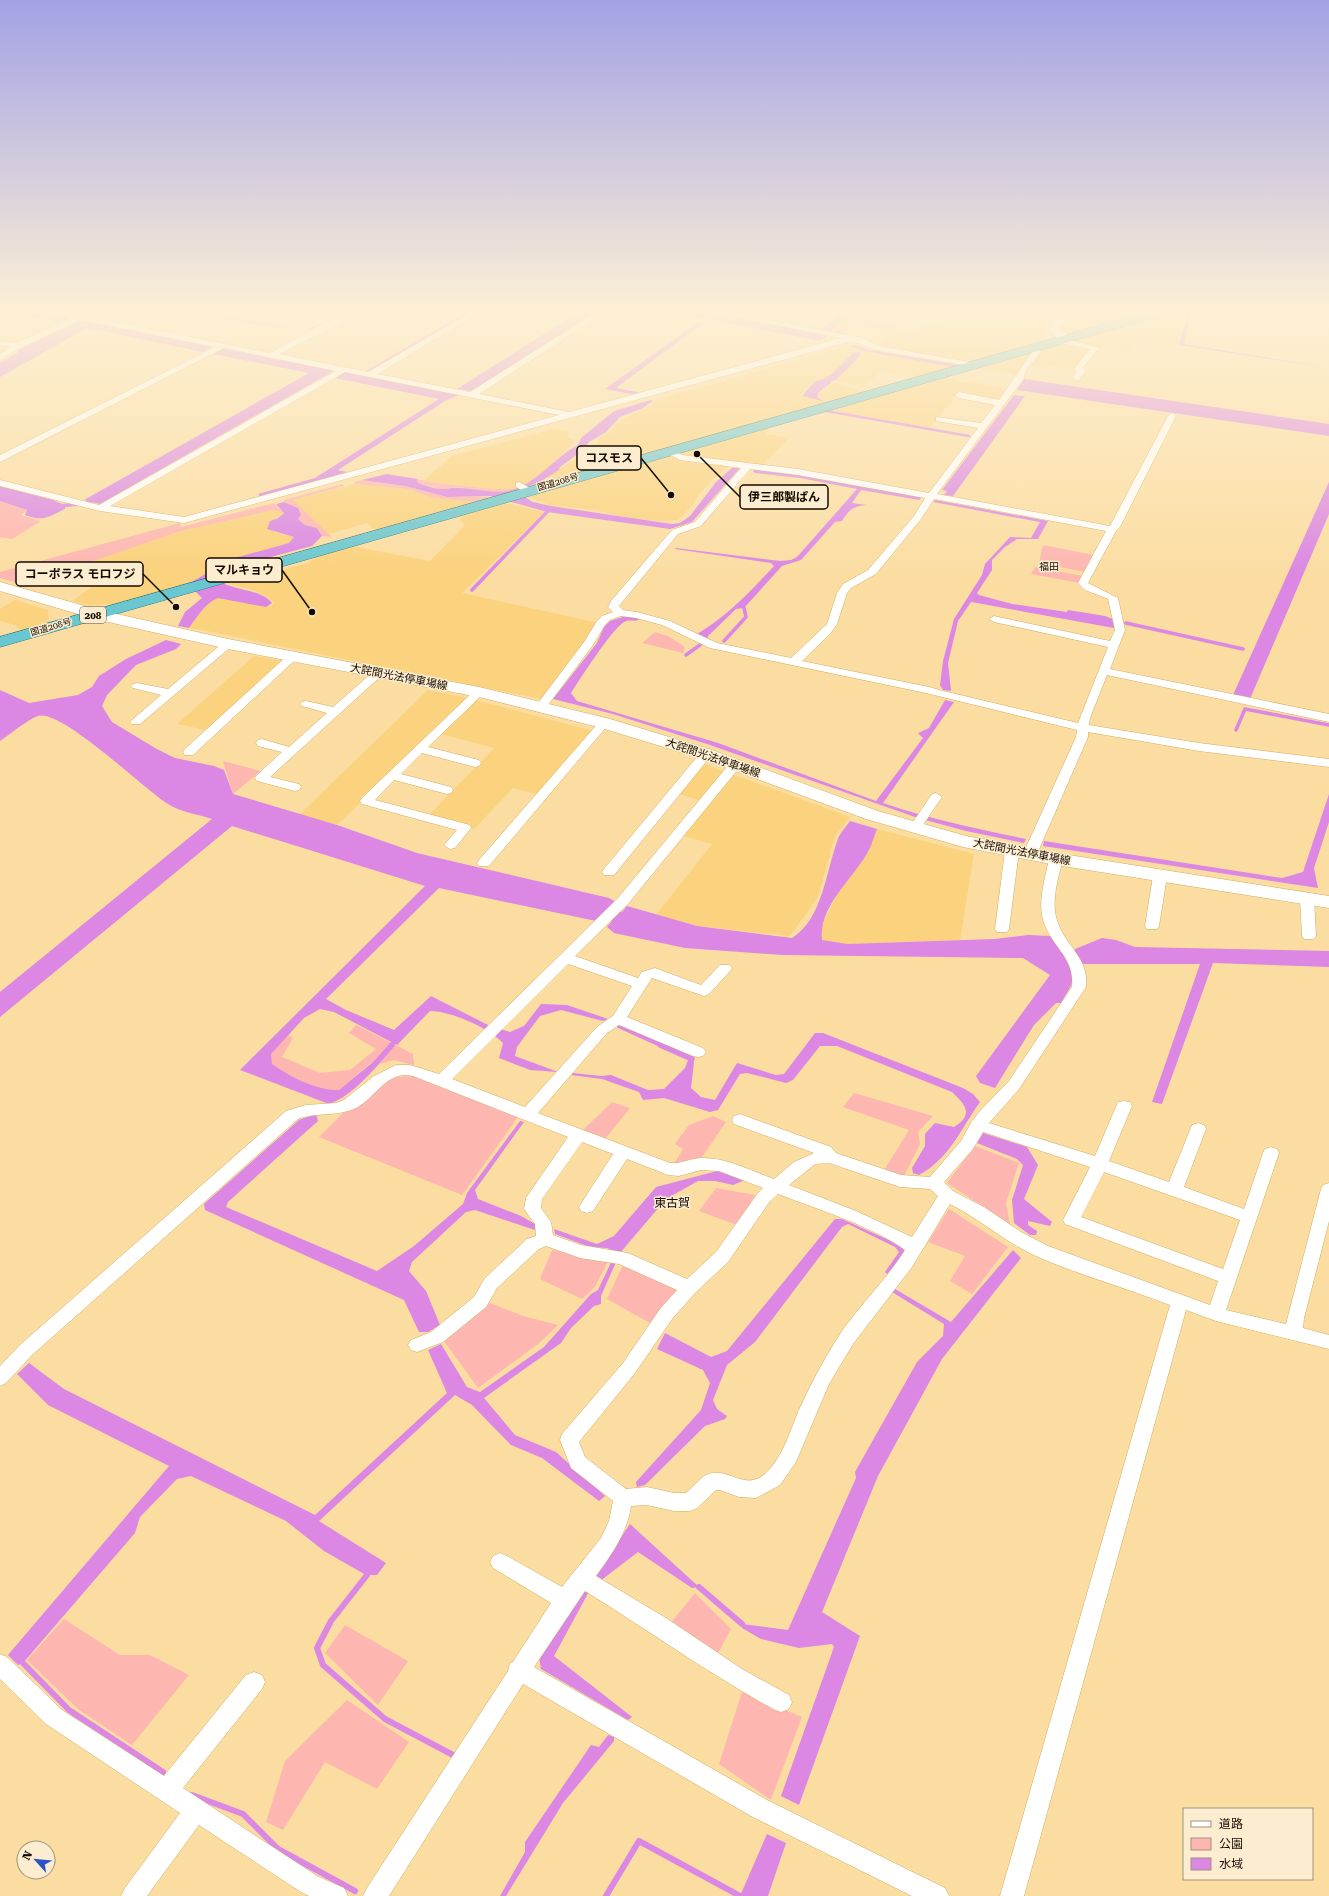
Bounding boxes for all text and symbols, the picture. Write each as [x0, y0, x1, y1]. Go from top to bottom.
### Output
callout: コスモス [577, 446, 641, 470]
text: コスモス [585, 451, 633, 465]
street label: 国道208号 [536, 471, 580, 493]
callout: 伊三郎製ぱん [740, 485, 828, 509]
text: 伊三郎製ぱん [748, 490, 820, 504]
callout: マルキョウ [206, 558, 282, 582]
district label: 福田 [1039, 561, 1059, 572]
callout: コーポラス モロフジ [16, 562, 143, 586]
text: マルキョウ [214, 563, 274, 577]
text: コーポラス モロフジ [25, 567, 135, 581]
road number: 208 [80, 607, 106, 623]
street label: 国道208号 [29, 616, 73, 638]
street label: 大詫間光法停車場線 [349, 661, 449, 693]
street label: 大詫間光法停車場線 [664, 736, 762, 780]
street label: 大詫間光法停車場線 [972, 836, 1072, 868]
district label: 東古賀 [654, 1196, 690, 1210]
legend [1183, 1808, 1313, 1880]
text: 道路 [1219, 1817, 1243, 1831]
text: 公園 [1219, 1837, 1243, 1851]
north arrow [16, 1840, 56, 1880]
text: N [20, 1848, 35, 1862]
text: 水域 [1219, 1857, 1243, 1871]

